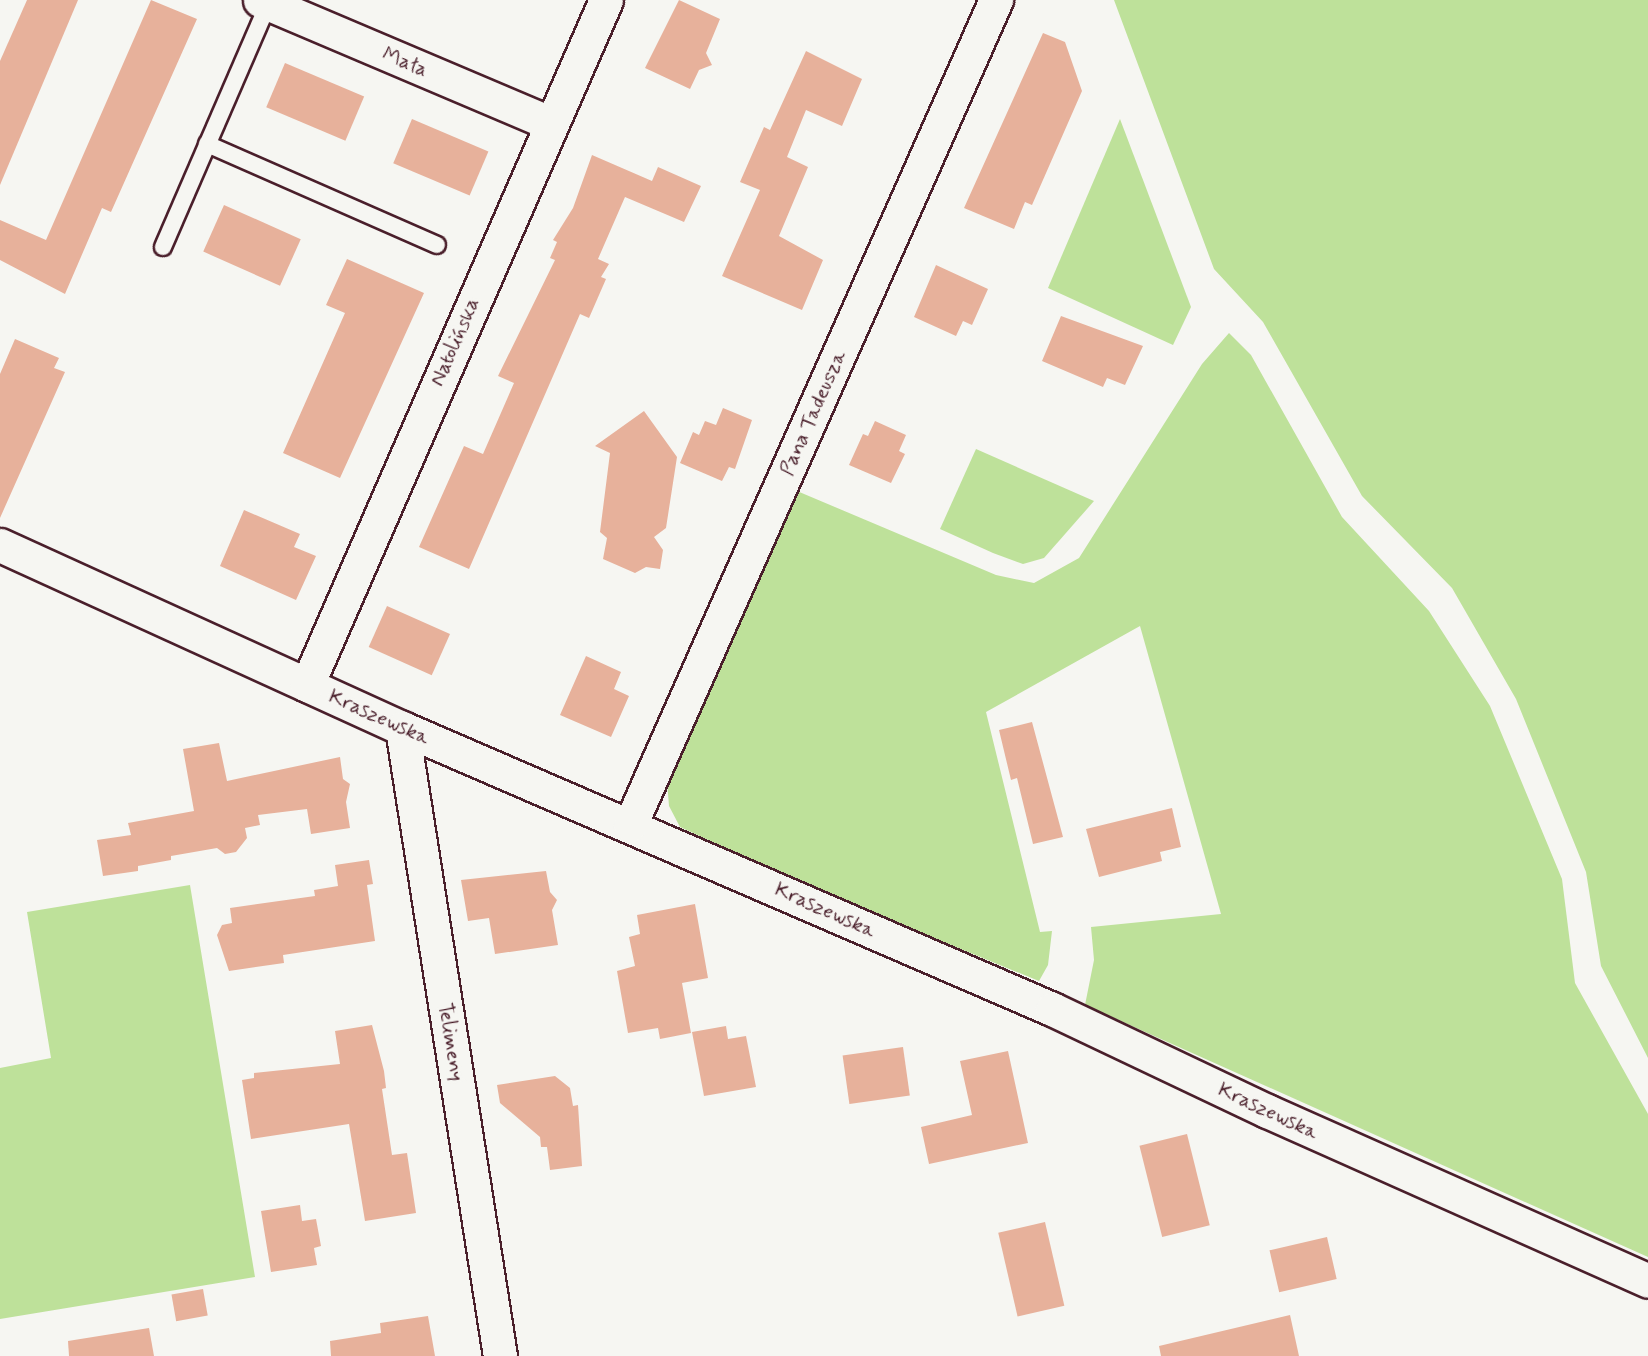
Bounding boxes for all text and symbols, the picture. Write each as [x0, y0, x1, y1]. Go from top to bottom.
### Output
street label: Mała [378, 41, 432, 83]
street label: Natolińska [425, 294, 485, 390]
street label: Pana Tadeusza [775, 348, 851, 478]
street label: Kraszewska [325, 684, 433, 750]
street label: Kraszewska [771, 877, 879, 943]
street label: Telimeny [432, 1001, 470, 1083]
street label: Kraszewska [1214, 1077, 1322, 1145]

